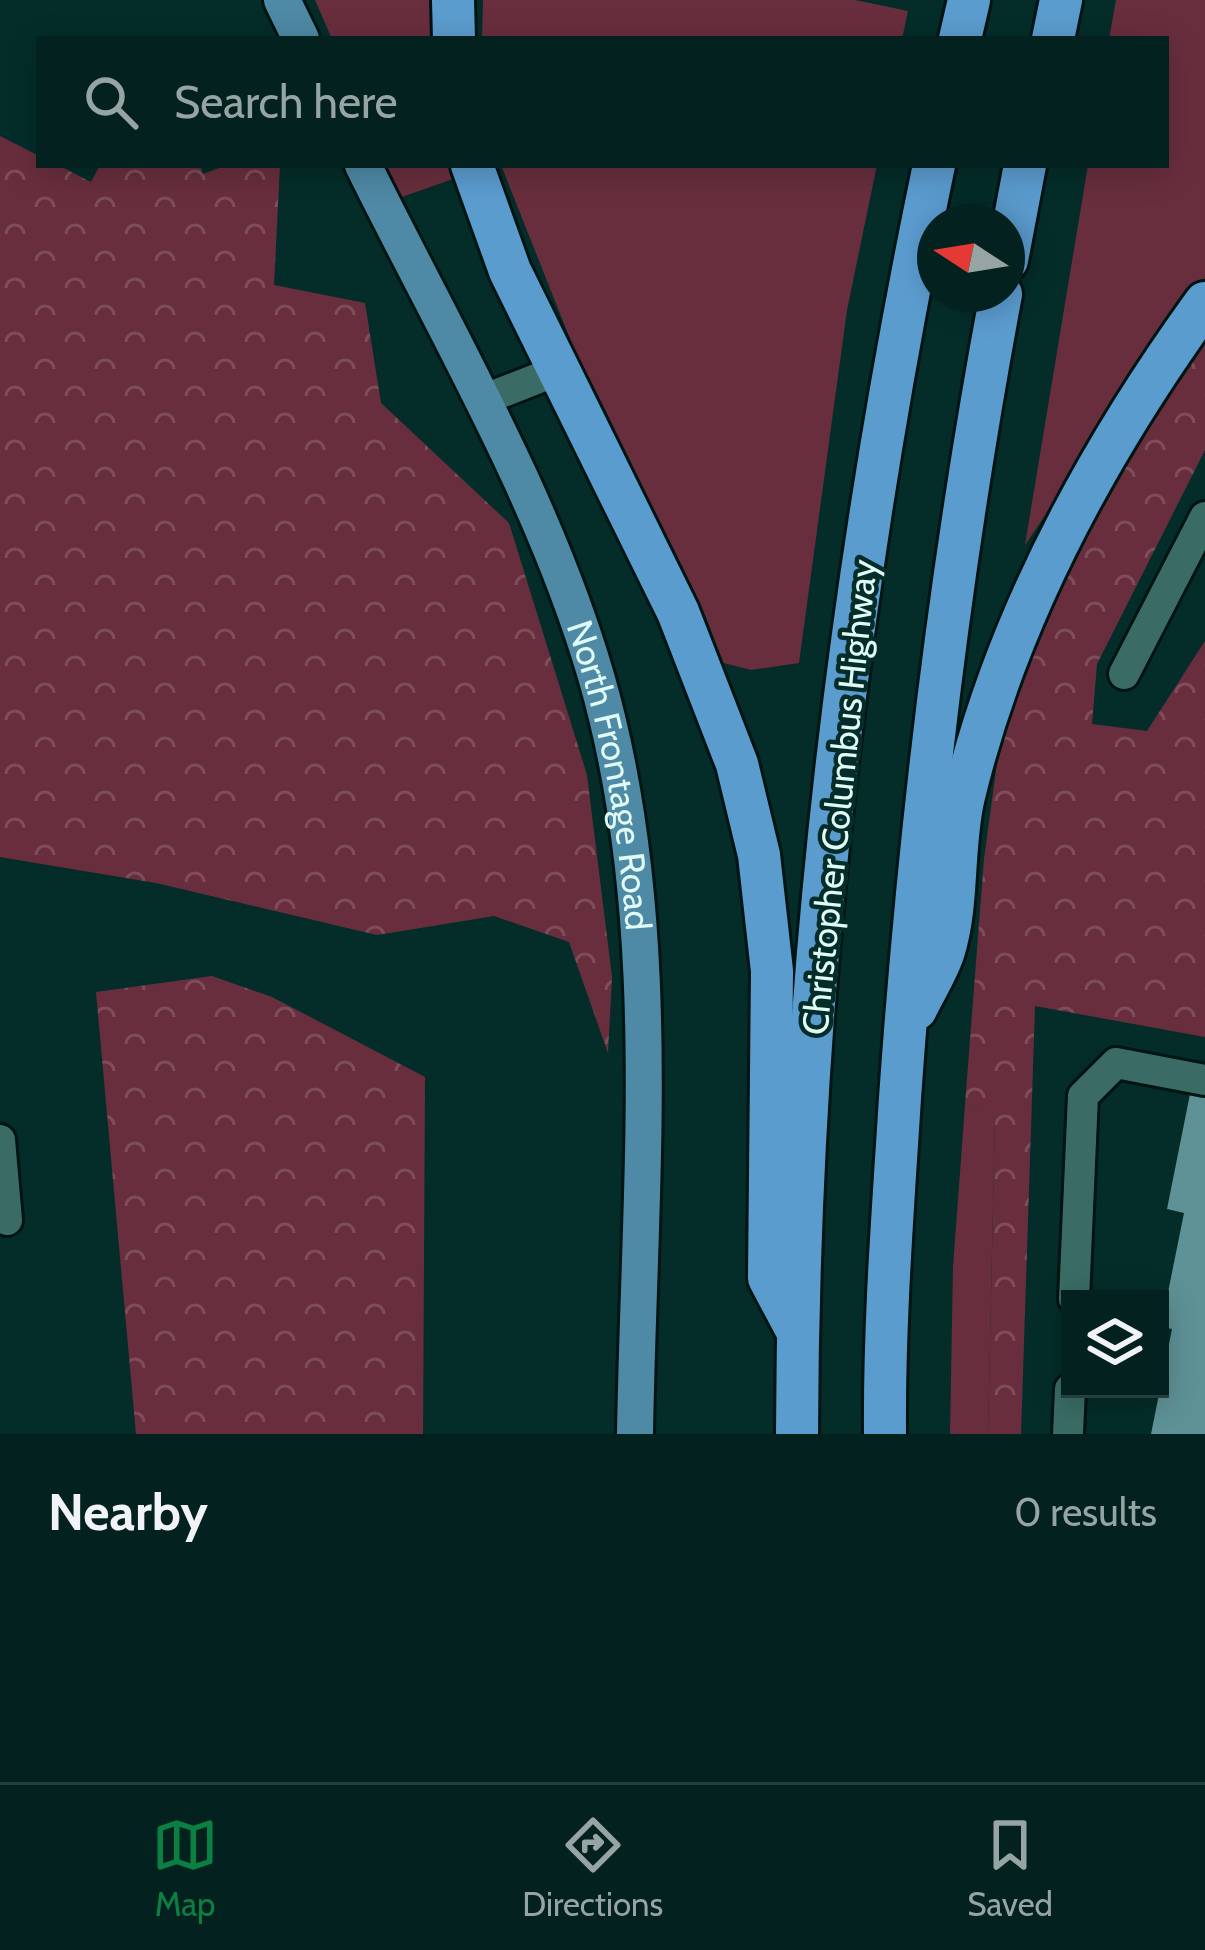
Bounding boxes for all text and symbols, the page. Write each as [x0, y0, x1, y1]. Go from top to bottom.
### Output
search box [36, 36, 1169, 168]
icon: search [78, 69, 144, 135]
text: Search here [174, 75, 398, 129]
north arrow [917, 204, 1025, 312]
street label: Christopher Columbus Highway [792, 557, 886, 1037]
street label: North Frontage Road [558, 614, 661, 932]
map controls [1061, 1290, 1169, 1398]
button: layers [1061, 1290, 1169, 1398]
text: Nearby [48, 1481, 208, 1543]
text: 0 results [1014, 1488, 1157, 1536]
tab: Map [152, 1812, 218, 1924]
tab: Directions [522, 1812, 663, 1924]
tab: Saved [967, 1812, 1053, 1924]

